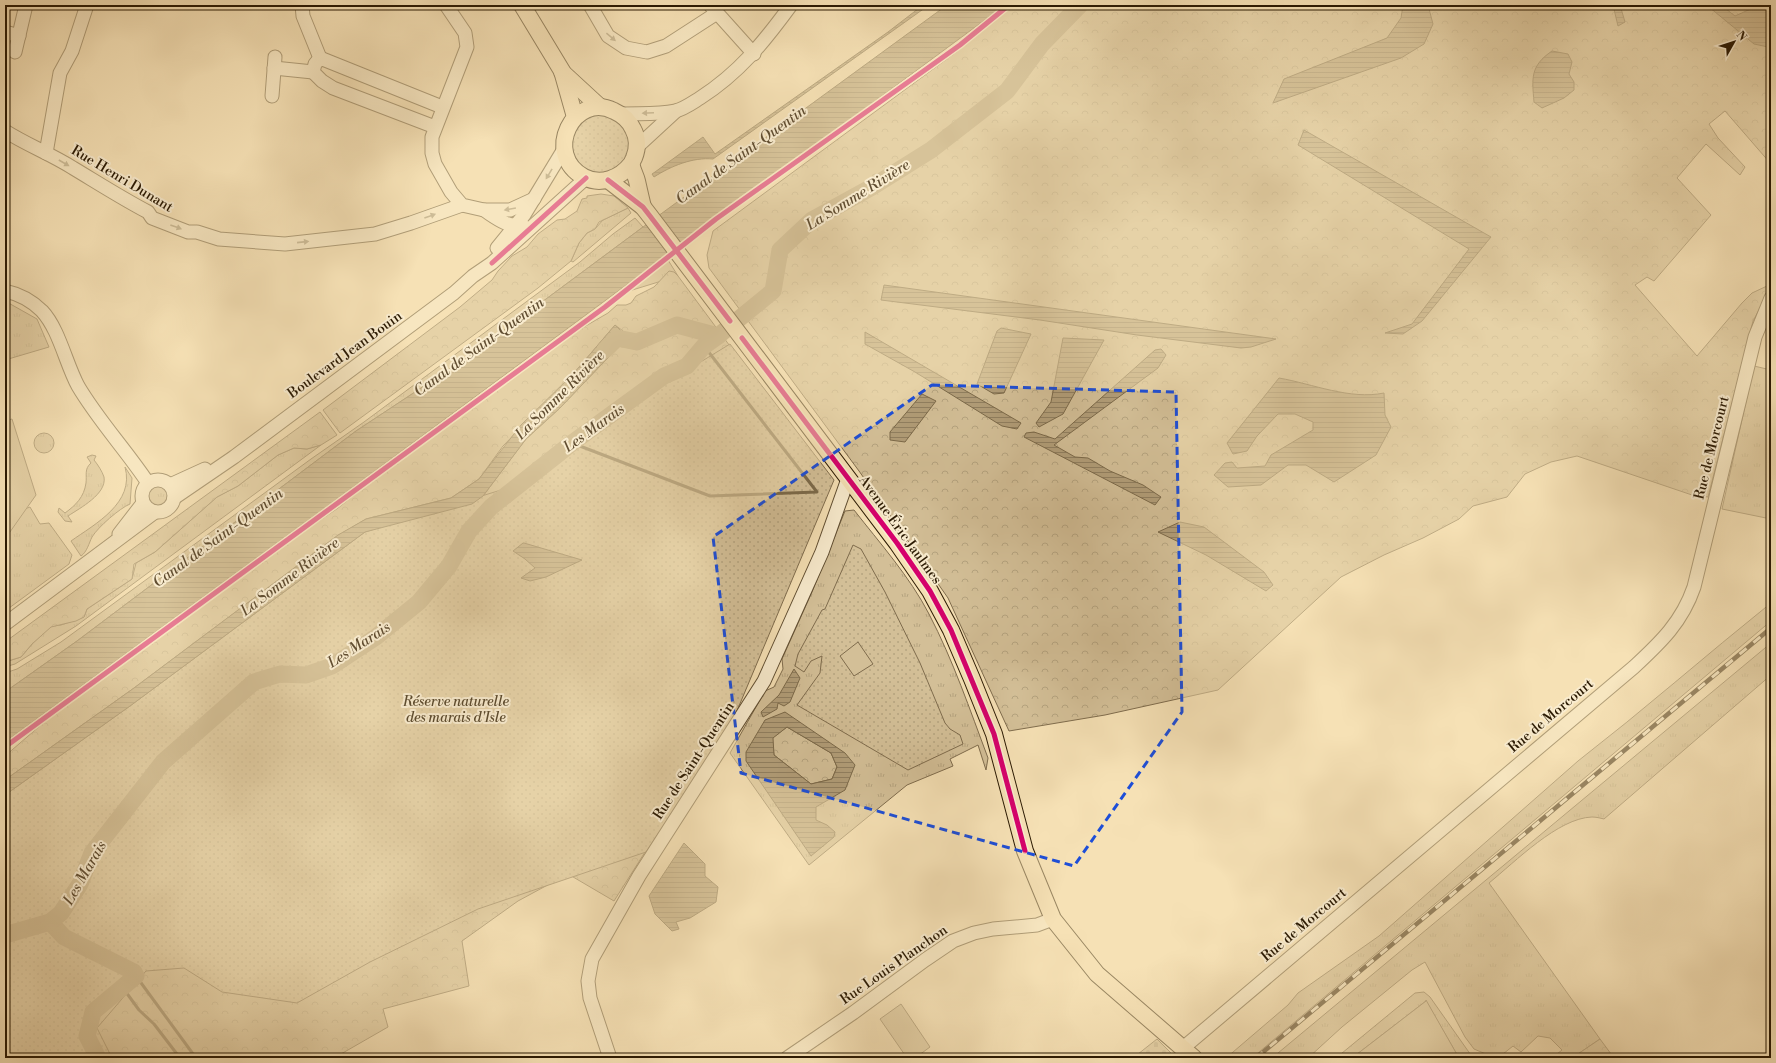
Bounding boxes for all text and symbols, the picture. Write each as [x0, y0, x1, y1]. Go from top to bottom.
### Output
north arrow [1714, 22, 1754, 62]
text: N [1733, 29, 1749, 44]
one-way arrow [606, 32, 616, 41]
water label: Canal de Saint-Quentin [672, 101, 810, 209]
one-way arrow [641, 110, 654, 116]
street label: Rue Henri Dunant [68, 142, 176, 217]
water label: La Somme Rivière [802, 155, 913, 235]
one-way arrow [58, 159, 70, 166]
one-way arrow [545, 168, 552, 180]
one-way arrow [504, 206, 516, 212]
one-way arrow [425, 213, 437, 219]
one-way arrow [170, 225, 182, 231]
one-way arrow [297, 239, 309, 245]
water label: Canal de Saint-Quentin [410, 293, 548, 401]
street label: Boulevard Jean Bouin [283, 307, 406, 403]
water label: La Somme Rivière [511, 346, 609, 444]
street label: Rue de Morcourt [1690, 394, 1734, 502]
water label: Les Marais [559, 399, 628, 457]
street label: Avenue Éric Jaulmes [854, 470, 947, 588]
water label: Canal de Saint-Quentin [149, 484, 287, 592]
water label: La Somme Rivière [236, 534, 343, 621]
water label: Les Marais [323, 618, 394, 673]
street label: Rue de Morcourt [1505, 675, 1597, 757]
park label: Réserve naturelle des marais d'Isle [402, 693, 510, 727]
street label: Rue de Saint-Quentin [649, 698, 739, 823]
water label: Les Marais [59, 837, 111, 909]
street label: Rue de Morcourt [1258, 884, 1350, 966]
street label: Rue Louis Planchon [837, 921, 952, 1009]

